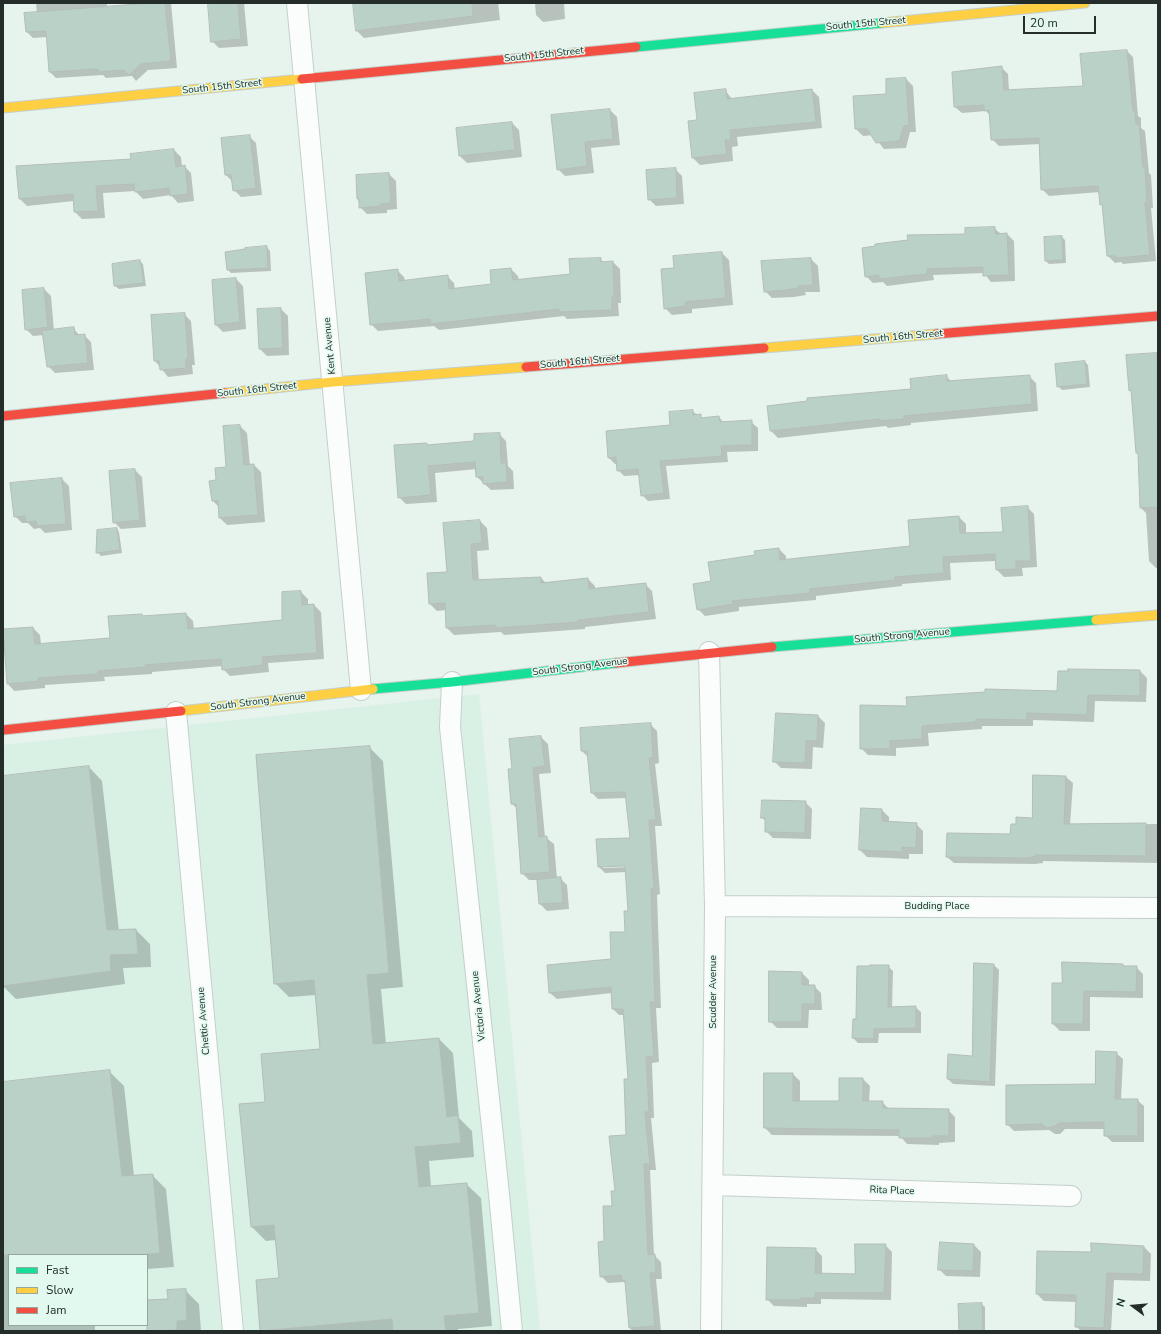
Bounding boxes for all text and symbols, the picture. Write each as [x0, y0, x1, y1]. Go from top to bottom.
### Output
scale bar [1025, 8, 1098, 34]
street label: South 15th Street [826, 15, 906, 33]
text: 20 m [1030, 15, 1058, 31]
street label: South 15th Street [504, 45, 584, 65]
street label: South 15th Street [182, 77, 262, 97]
street label: Kent Avenue [322, 317, 338, 375]
street label: South 16th Street [863, 328, 943, 346]
street label: South 16th Street [540, 353, 620, 371]
street label: South 16th Street [217, 380, 297, 400]
street label: South Strong Avenue [854, 626, 950, 646]
street label: South Strong Avenue [532, 655, 628, 679]
street label: South Strong Avenue [210, 690, 306, 714]
street label: Budding Place [905, 901, 969, 913]
street label: Scudder Avenue [708, 955, 720, 1029]
street label: Victoria Avenue [469, 970, 489, 1042]
street label: Chettic Avenue [195, 987, 213, 1055]
street label: Rita Place [869, 1184, 915, 1198]
legend [8, 1254, 148, 1326]
text: Fast [46, 1262, 69, 1278]
text: Slow [46, 1282, 74, 1298]
north arrow [1113, 1286, 1153, 1326]
text: N [1113, 1297, 1129, 1309]
text: Jam [46, 1302, 67, 1318]

